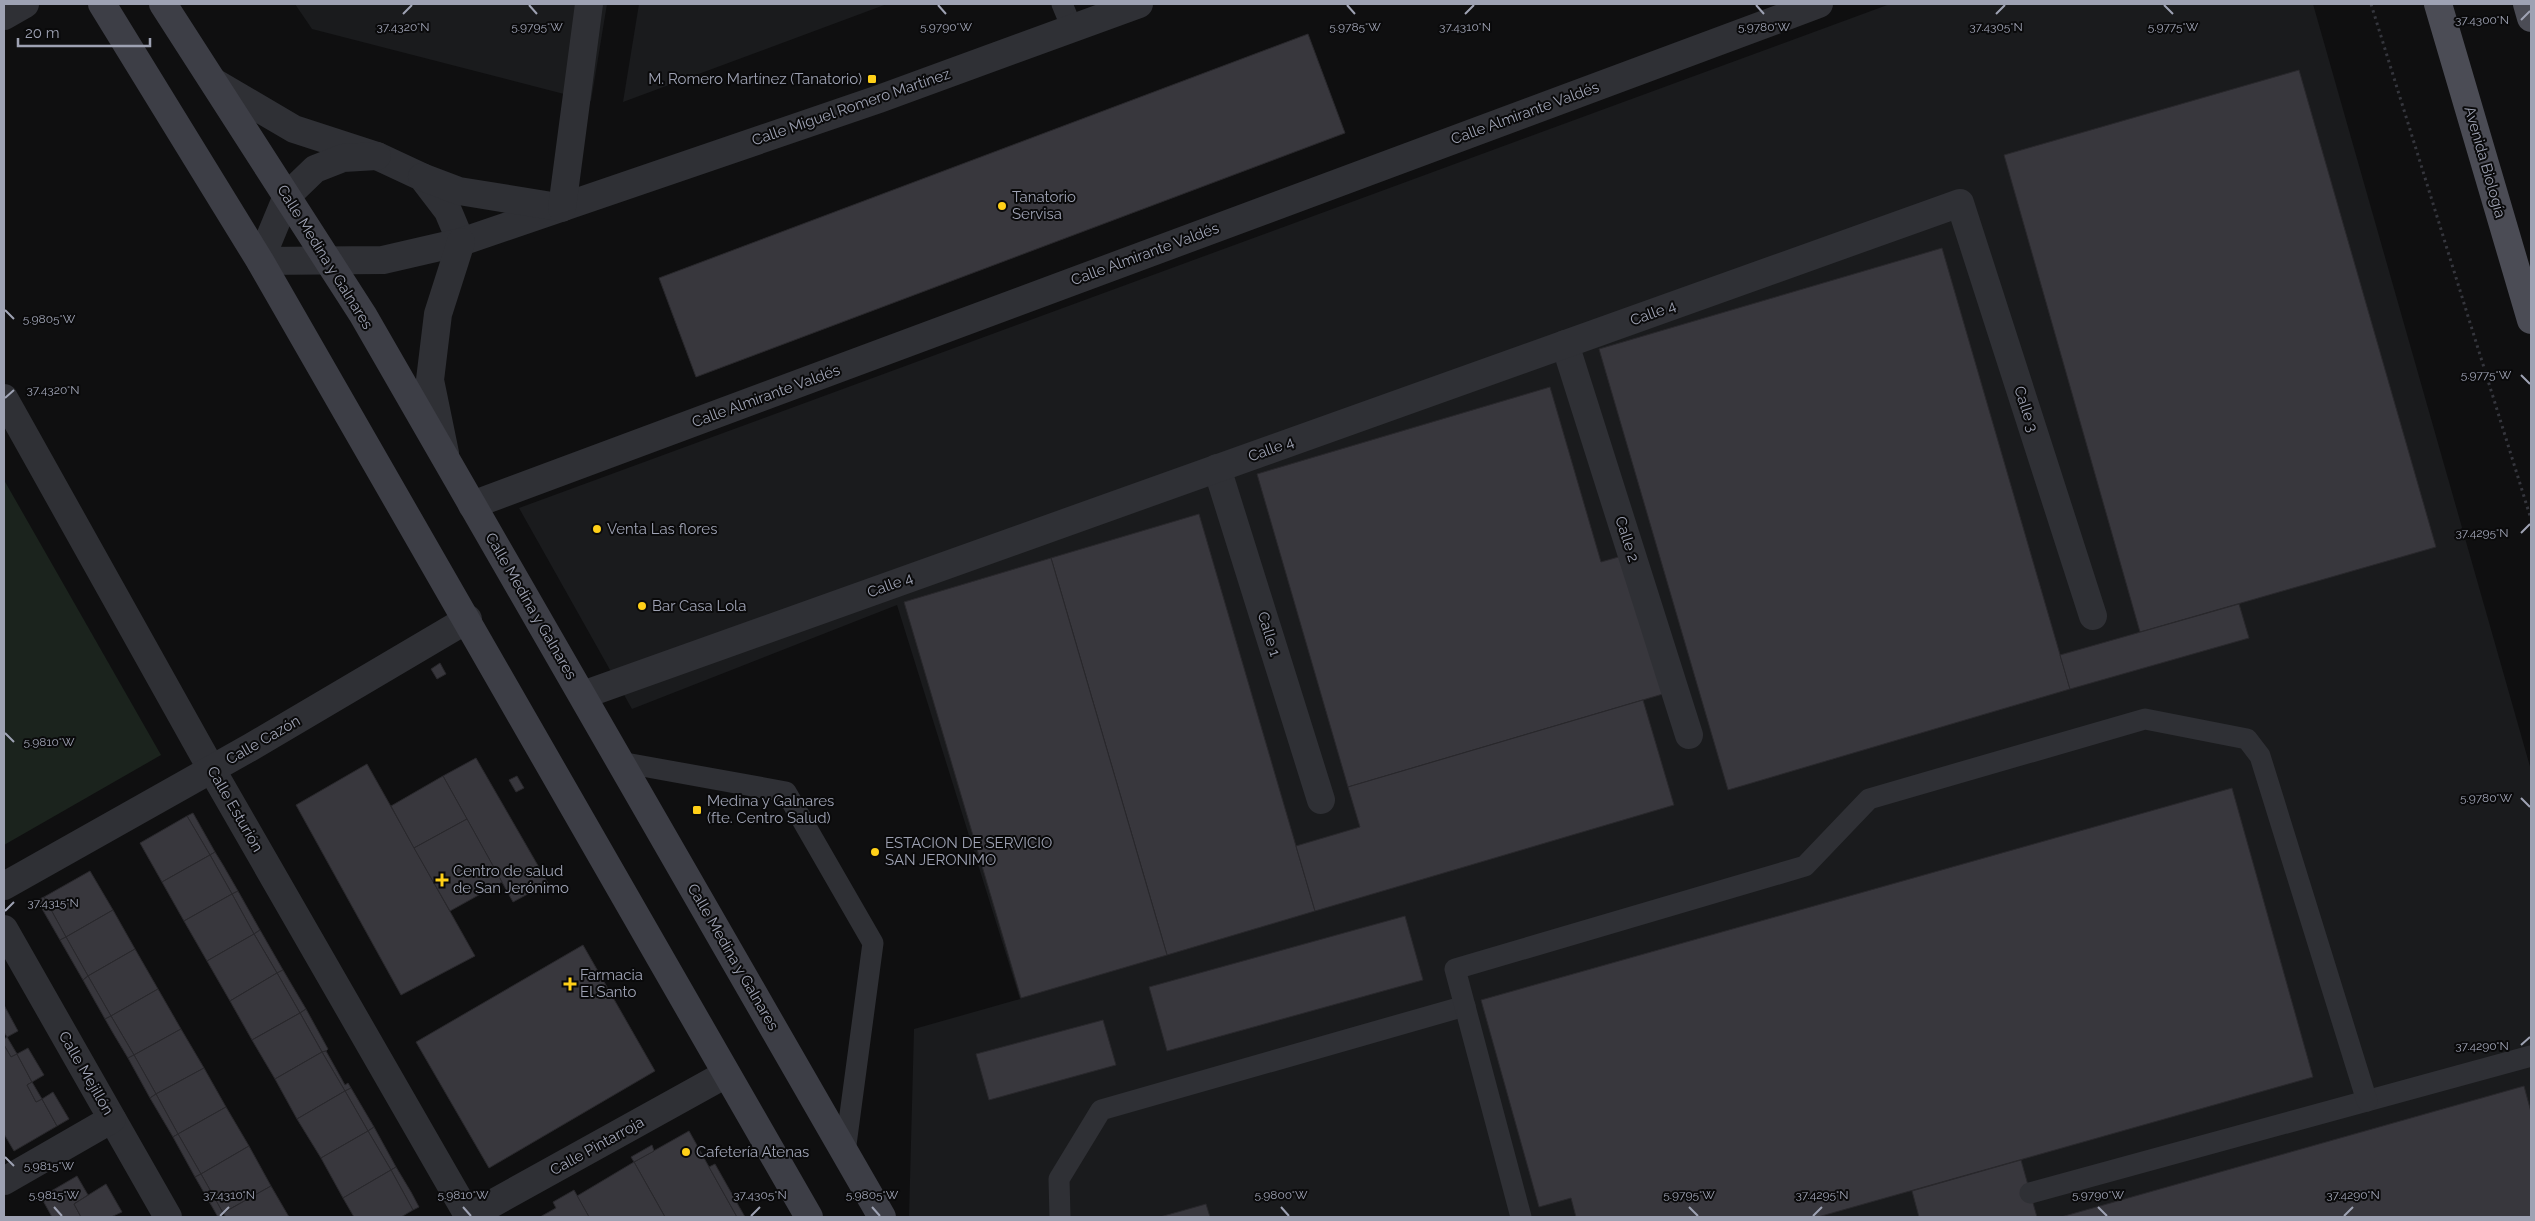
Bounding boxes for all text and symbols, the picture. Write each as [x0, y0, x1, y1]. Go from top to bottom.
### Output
text: 37.4300°N [2455, 13, 2509, 27]
scale bar [18, 15, 150, 47]
text: 37.4320°N [376, 20, 430, 34]
text: 5.9795°W [511, 20, 563, 34]
text: 5.9790°W [920, 20, 972, 34]
text: 5.9785°W [1329, 20, 1381, 34]
text: 37.4310°N [1439, 20, 1491, 34]
text: 5.9780°W [1738, 20, 1791, 34]
text: 37.4305°N [1969, 20, 2023, 34]
text: 5.9775°W [2148, 20, 2199, 34]
text: 20 m [25, 24, 60, 42]
street label: Calle Miguel Romero Martínez [749, 65, 953, 149]
place label: M. Romero Martínez (Tanatorio) [648, 70, 862, 88]
marker: M. Romero Martínez (Tanatorio) [866, 73, 878, 85]
street label: Calle Almirante Valdés [1449, 78, 1601, 148]
street label: Avenida Biología [2460, 104, 2510, 220]
street label: Calle Medina y Galnares [273, 182, 377, 332]
place label: Tanatorio Servisa [1012, 188, 1076, 223]
marker: Tanatorio Servisa [996, 200, 1008, 212]
street label: Calle Almirante Valdés [1069, 219, 1221, 289]
street label: Calle 4 [1628, 296, 1678, 330]
text: 5.9805°W [23, 312, 76, 326]
street label: Calle Almirante Valdés [690, 361, 842, 431]
text: 5.9775°W [2461, 368, 2512, 382]
text: 37.4320°N [26, 383, 80, 397]
street label: Calle 3 [2010, 384, 2042, 434]
street label: Calle 4 [1246, 432, 1296, 466]
street label: Calle 2 [1611, 514, 1643, 564]
place label: Venta Las flores [607, 520, 717, 538]
marker: Venta Las flores [591, 523, 603, 535]
text: 37.4295°N [2455, 526, 2509, 540]
street label: Calle Medina y Galnares [482, 529, 580, 683]
street label: Calle 4 [865, 568, 915, 602]
place label: Bar Casa Lola [652, 597, 746, 615]
marker: Bar Casa Lola [636, 600, 648, 612]
street label: Calle 1 [1254, 610, 1284, 659]
street label: Calle Cazón [223, 712, 303, 768]
text: 5.9810°W [24, 735, 75, 749]
street label: Calle Esturión [203, 763, 267, 855]
text: 5.9780°W [2460, 791, 2513, 805]
place label: Medina y Galnares (fte. Centro Salud) [707, 792, 834, 827]
marker: Medina y Galnares (fte. Centro Salud) [691, 804, 703, 816]
place label: ESTACION DE SERVICIO SAN JERONIMO [885, 834, 1052, 869]
marker: ESTACION DE SERVICIO SAN JERONIMO [869, 846, 881, 858]
place label: Centro de salud de San Jerónimo [453, 862, 569, 897]
marker: Centro de salud de San Jerónimo [435, 873, 449, 887]
street label: Calle Medina y Galnares [684, 880, 782, 1034]
text: 37.4315°N [27, 896, 79, 910]
place label: Farmacia El Santo [580, 966, 643, 1001]
marker: Farmacia El Santo [564, 978, 576, 990]
street label: Calle Mejillón [55, 1028, 117, 1118]
text: 37.4290°N [2455, 1039, 2509, 1053]
street label: Calle Pintarroja [547, 1113, 647, 1179]
place label: Cafetería Atenas [696, 1143, 809, 1161]
marker: Cafetería Atenas [680, 1146, 692, 1158]
text: 5.9815°W [24, 1159, 75, 1173]
text: 5.9815°W [29, 1188, 80, 1202]
text: 37.4310°N [203, 1188, 255, 1202]
text: 5.9810°W [438, 1188, 489, 1202]
text: 37.4305°N [733, 1188, 787, 1202]
text: 5.9805°W [846, 1188, 899, 1202]
text: 5.9800°W [1254, 1188, 1308, 1202]
text: 5.9795°W [1663, 1188, 1715, 1202]
text: 37.4295°N [1795, 1188, 1849, 1202]
text: 5.9790°W [2072, 1188, 2124, 1202]
text: 37.4290°N [2326, 1188, 2380, 1202]

